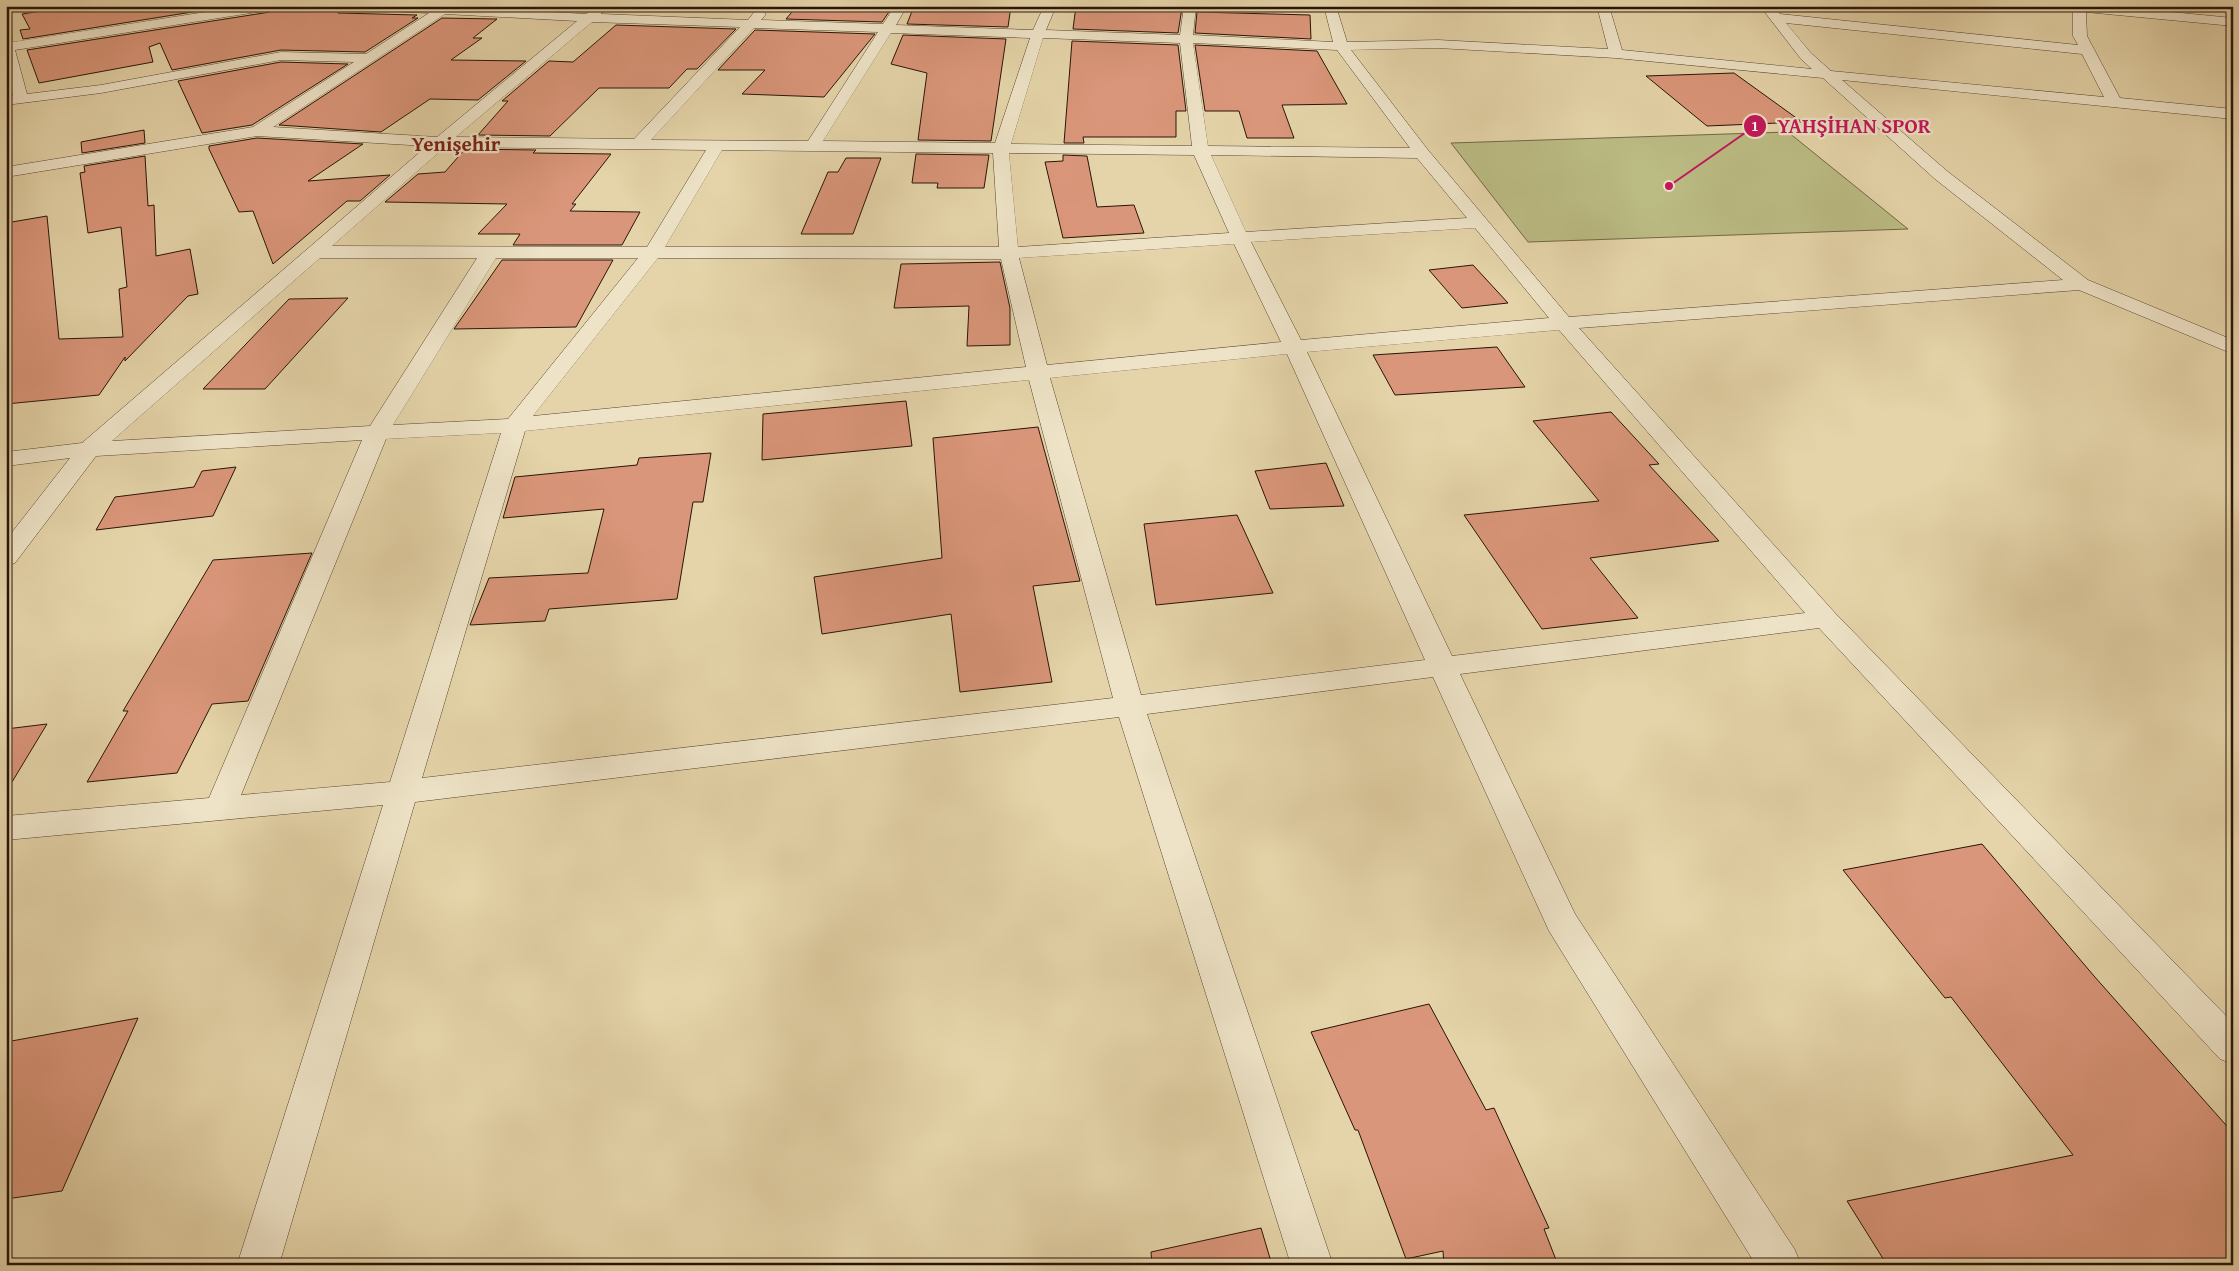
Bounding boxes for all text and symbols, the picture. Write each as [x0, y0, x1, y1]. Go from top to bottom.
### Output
callout: YAHŞİHAN SPOR [1743, 108, 1941, 144]
text: YAHŞİHAN SPOR [1777, 110, 1932, 141]
text: 1 [1751, 115, 1759, 136]
district label: Yenişehir [412, 128, 501, 159]

